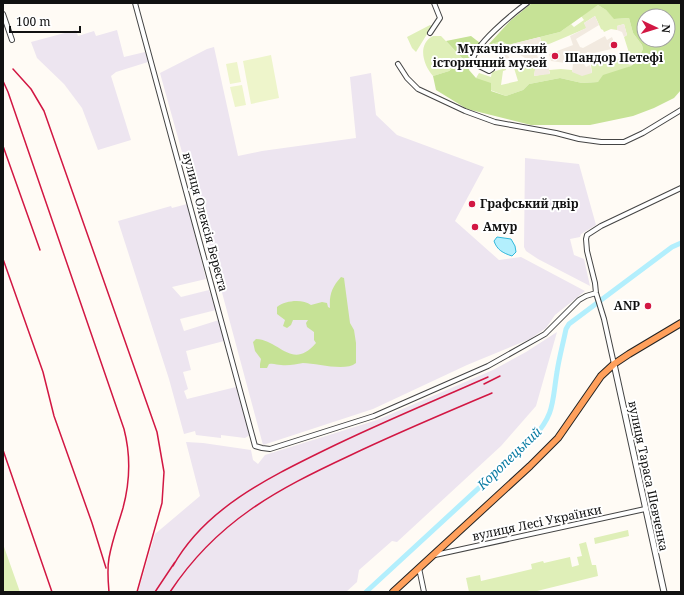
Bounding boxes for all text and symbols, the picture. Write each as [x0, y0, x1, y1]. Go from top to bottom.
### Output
scale bar [10, 8, 80, 34]
north arrow [636, 8, 676, 48]
text: 100 m [16, 13, 51, 30]
text: N [659, 24, 674, 34]
place label: Мукачівський історичний музей [433, 40, 547, 71]
marker: Шандор Петефі [609, 40, 619, 50]
place label: Шандор Петефі [565, 49, 664, 66]
marker: Мукачівський історичний музей [550, 51, 560, 61]
street label: вулиця Олексія Береста [179, 150, 232, 294]
place label: Графський двір [480, 195, 579, 212]
marker: Графський двір [467, 199, 477, 209]
place label: Амур [483, 218, 517, 235]
marker: Амур [470, 222, 480, 232]
place label: ANP [614, 297, 640, 314]
marker: ANP [643, 301, 653, 311]
street label: вулиця Тараса Шевченка [624, 399, 673, 553]
water label: Коропецький [472, 423, 545, 494]
street label: вулиця Лесі Українки [471, 500, 603, 545]

